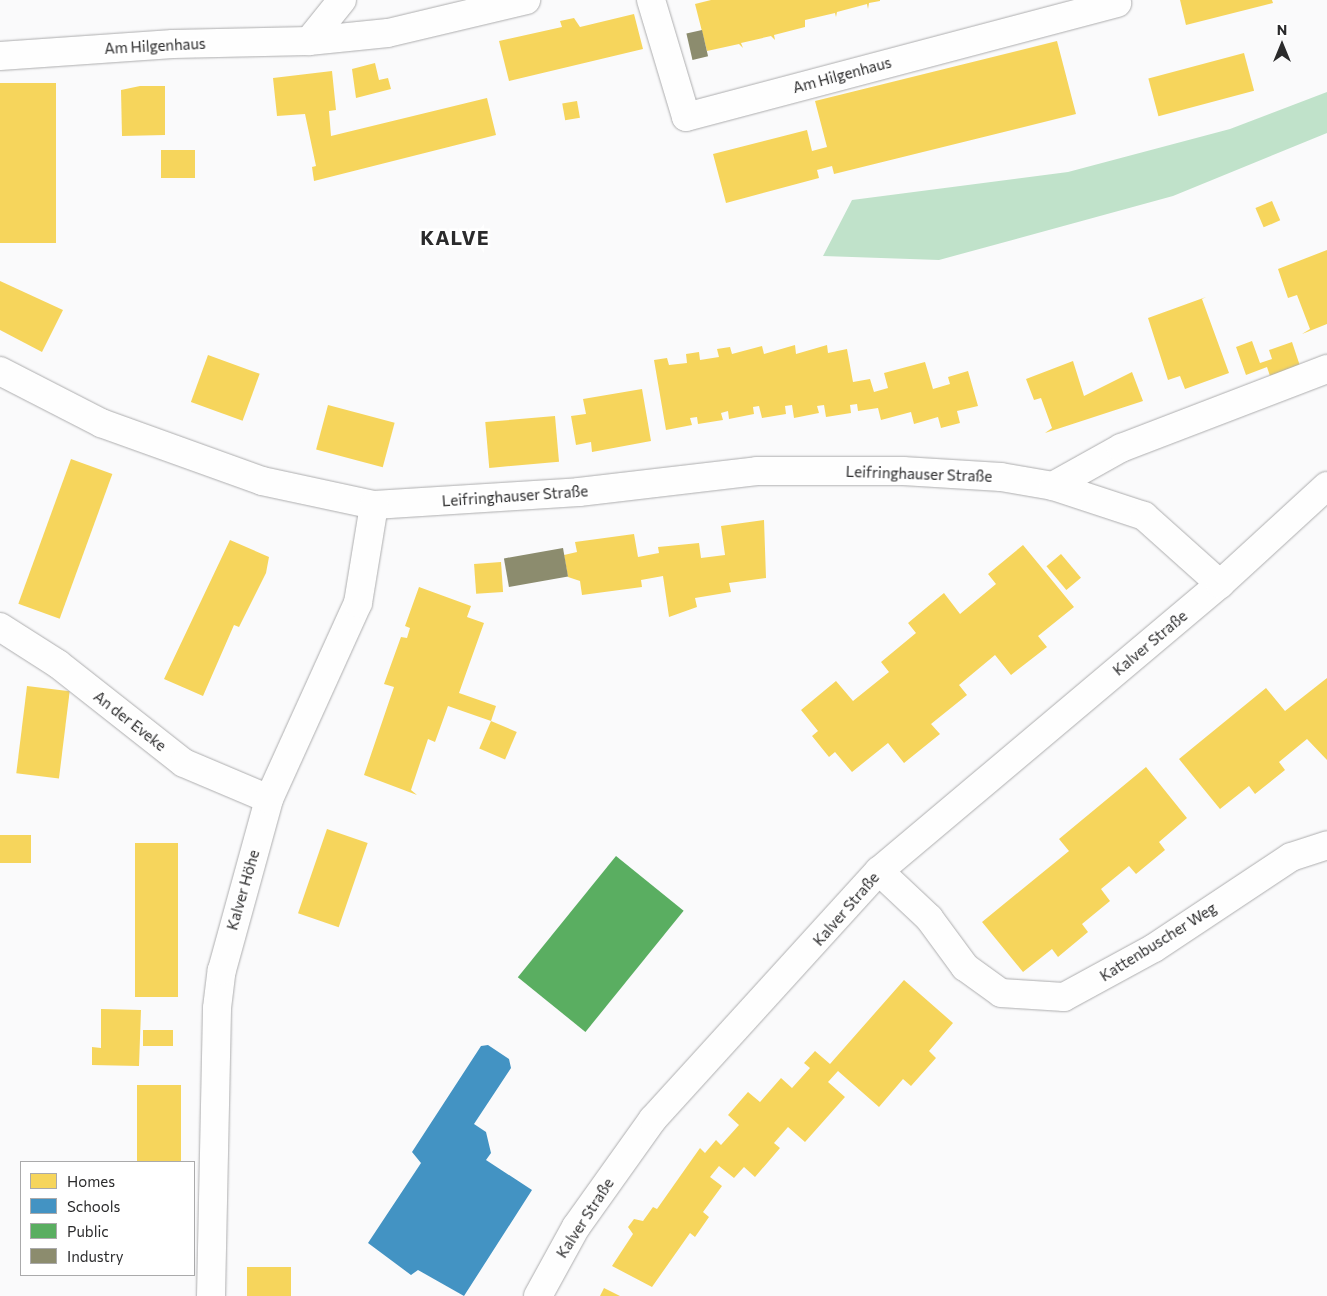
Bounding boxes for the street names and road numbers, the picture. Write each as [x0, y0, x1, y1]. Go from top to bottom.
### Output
street label: Am Hilgenhaus [104, 34, 206, 58]
street label: Am Hilgenhaus [791, 53, 893, 97]
street label: Leifringhauser Straße [845, 462, 993, 486]
street label: Leifringhauser Straße [441, 482, 589, 510]
street label: Kalver Straße [1109, 607, 1191, 679]
street label: An der Eveke [90, 687, 170, 755]
street label: Kalver Höhe [223, 848, 263, 932]
street label: Kalver Straße [809, 869, 883, 949]
street label: Kattenbuscher Weg [1097, 899, 1219, 985]
street label: Kalver Straße [553, 1175, 617, 1261]

